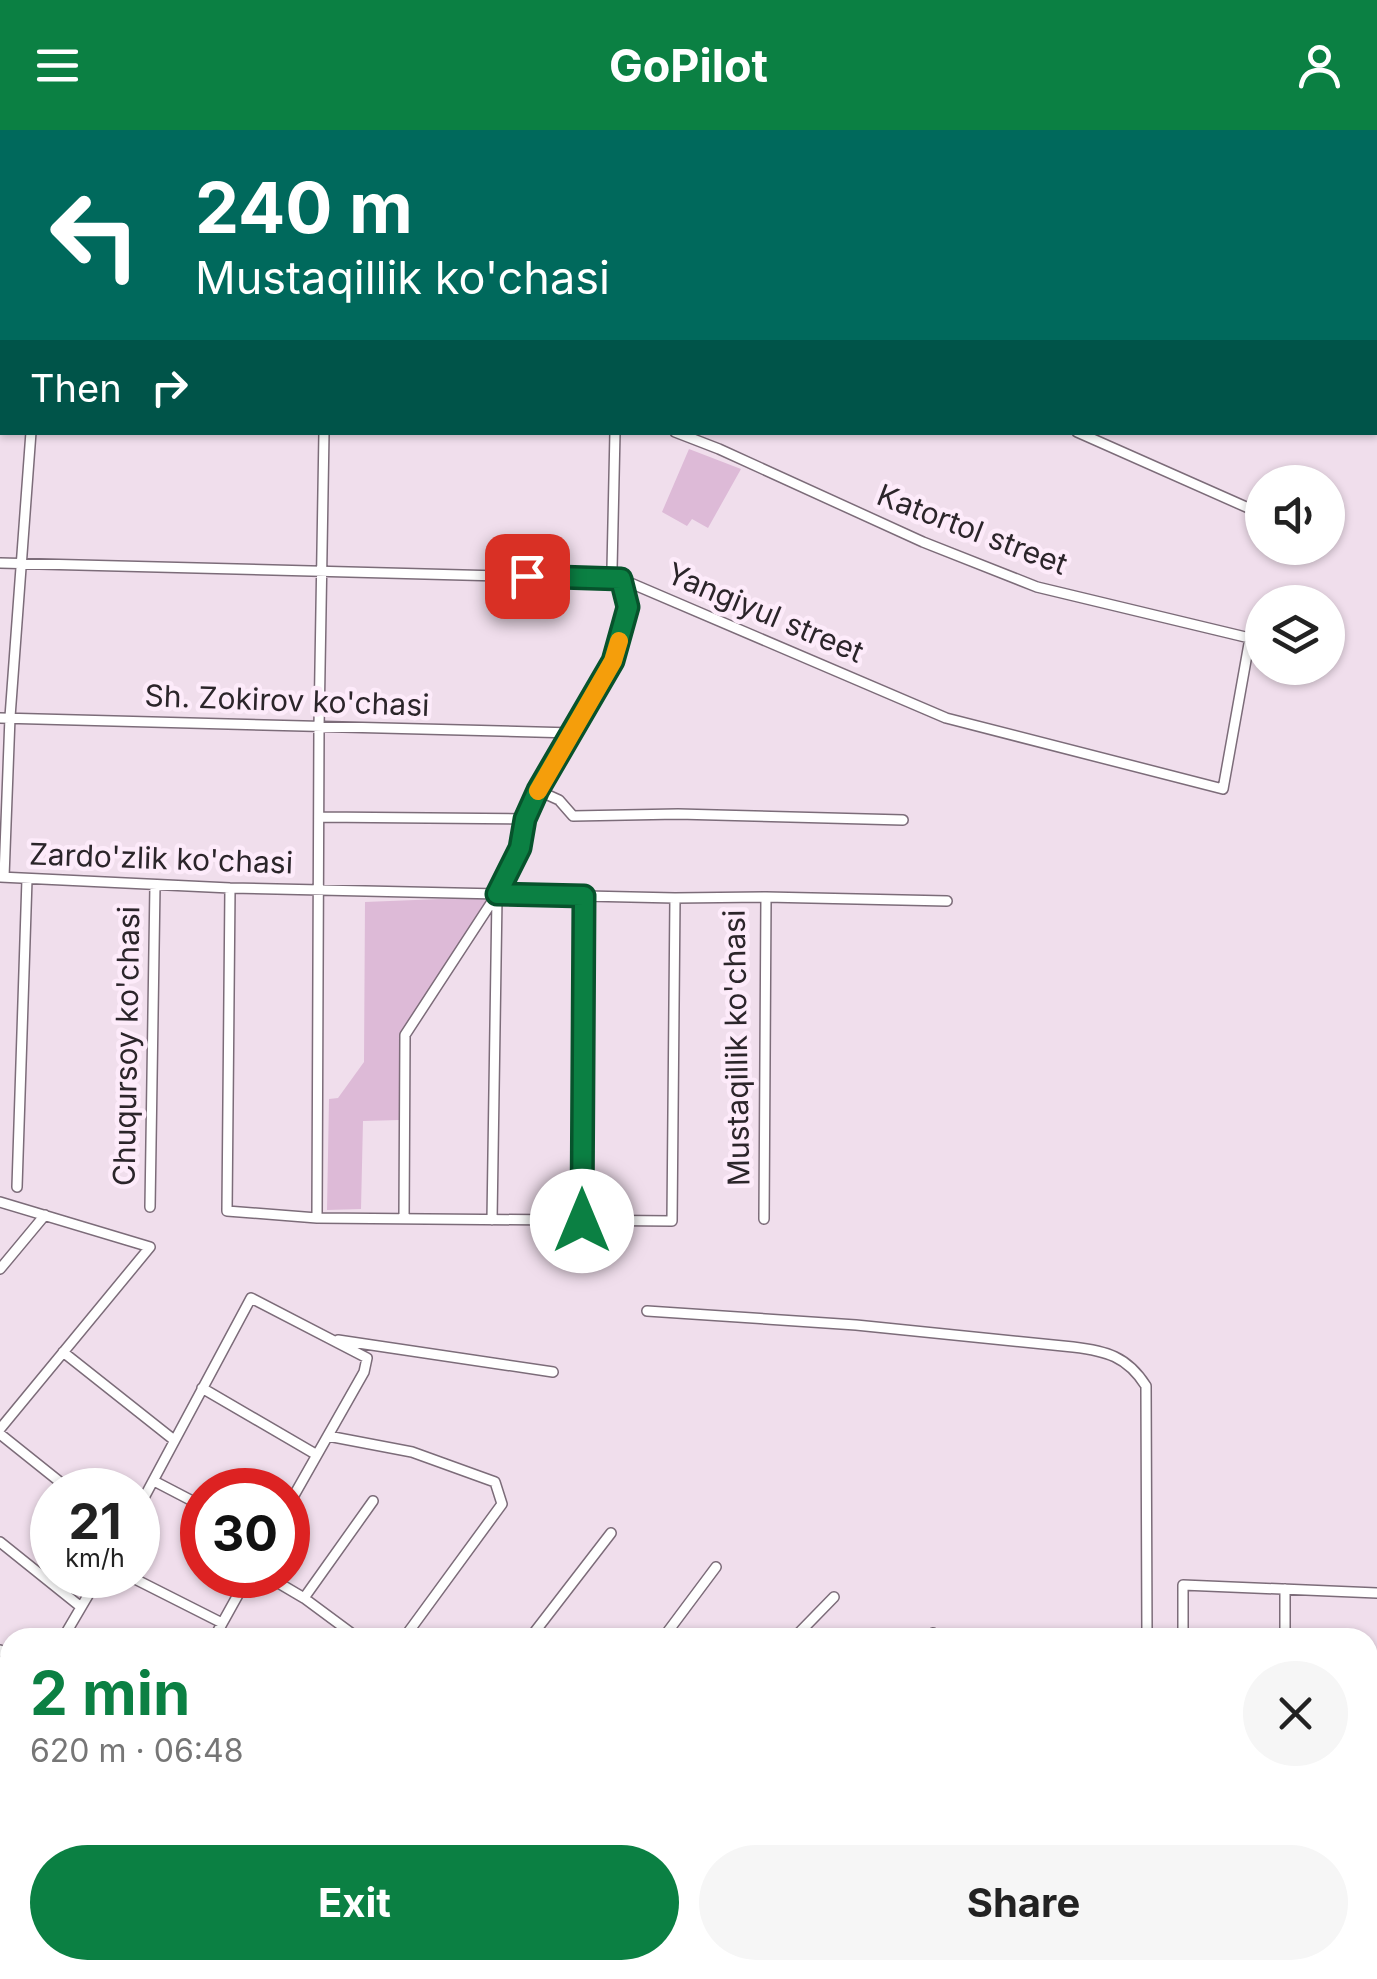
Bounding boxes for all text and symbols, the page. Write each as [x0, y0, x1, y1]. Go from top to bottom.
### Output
icon: menu [30, 38, 85, 93]
text: GoPilot [609, 38, 768, 93]
icon: person [1292, 38, 1347, 93]
text: 240 m [195, 165, 413, 250]
icon: left [30, 170, 160, 300]
text: Mustaqillik ko'chasi [195, 250, 610, 305]
icon: right [142, 360, 197, 415]
text: Then [30, 365, 122, 411]
map controls [1245, 465, 1345, 685]
button: sound [1245, 465, 1345, 565]
street label: Katortol street [872, 476, 1073, 582]
pin [485, 534, 570, 619]
icon: arrive [500, 549, 555, 604]
street label: Yangiyul street [662, 554, 869, 670]
button: layers [1245, 585, 1345, 685]
street label: Sh. Zokirov ko'chasi [144, 677, 430, 723]
street label: Zardo'zlik ko'chasi [28, 835, 294, 881]
street label: Chuqursoy ko'chasi [106, 906, 146, 1186]
street label: Mustaqillik ko'chasi [716, 909, 756, 1187]
position arrow [530, 1169, 634, 1273]
speed limit sign: 30 [180, 1468, 310, 1598]
text: 21 [68, 1491, 122, 1551]
text: km/h [65, 1543, 125, 1573]
text: 2 min [30, 1657, 190, 1729]
button: close [1243, 1661, 1348, 1766]
text: 620 m · 06:48 [30, 1731, 244, 1770]
button: Exit [30, 1845, 679, 1960]
button: Share [699, 1845, 1348, 1960]

